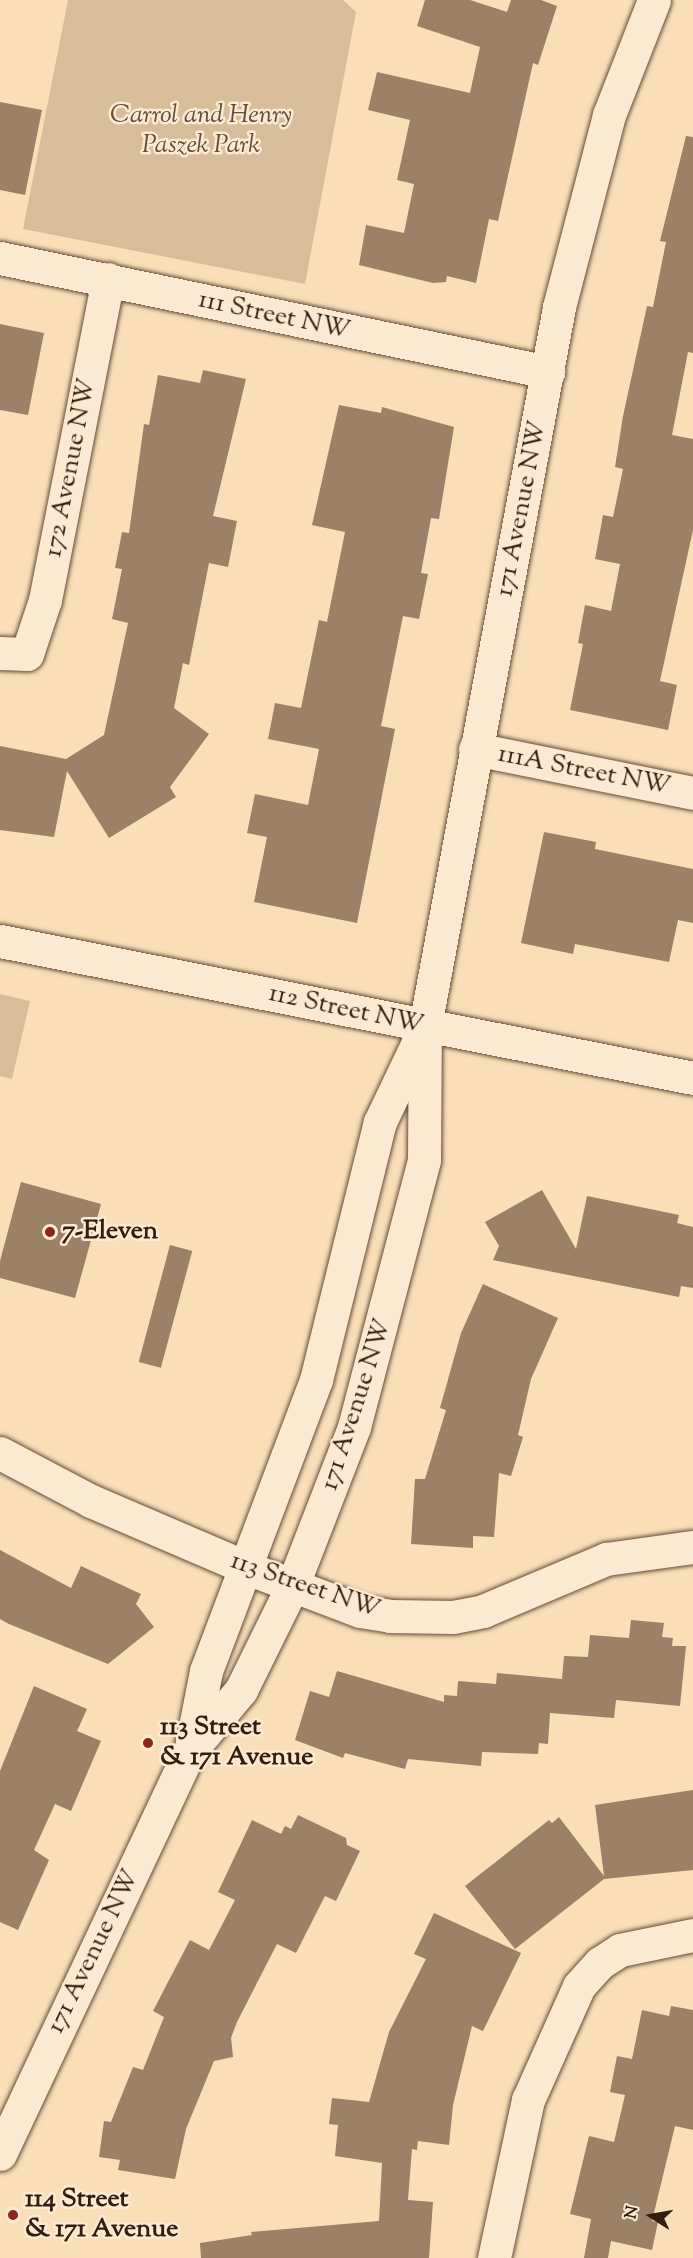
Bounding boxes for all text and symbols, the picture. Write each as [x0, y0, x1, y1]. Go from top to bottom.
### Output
park label: Carrol and Henry Paszek Park [110, 100, 292, 162]
street label: 111 Street NW [195, 285, 353, 347]
street label: 172 Avenue NW [38, 376, 104, 560]
street label: 171 Avenue NW [490, 419, 554, 599]
street label: 111A Street NW [495, 739, 673, 803]
street label: 112 Street NW [266, 978, 426, 1042]
place label: 7-Eleven [62, 1216, 158, 1248]
marker: 7-Eleven [43, 1225, 57, 1239]
street label: 171 Avenue NW [315, 1315, 399, 1495]
street label: 113 Street NW [226, 1546, 384, 1626]
place label: 113 Street & 171 Avenue [160, 1712, 313, 1774]
marker: 113 Street & 171 Avenue [141, 1736, 155, 1750]
street label: 171 Avenue NW [41, 1865, 147, 2039]
place label: 114 Street & 171 Avenue [25, 2184, 178, 2246]
north arrow [621, 2186, 681, 2246]
text: N [620, 2204, 645, 2221]
marker: 114 Street & 171 Avenue [6, 2208, 20, 2222]

